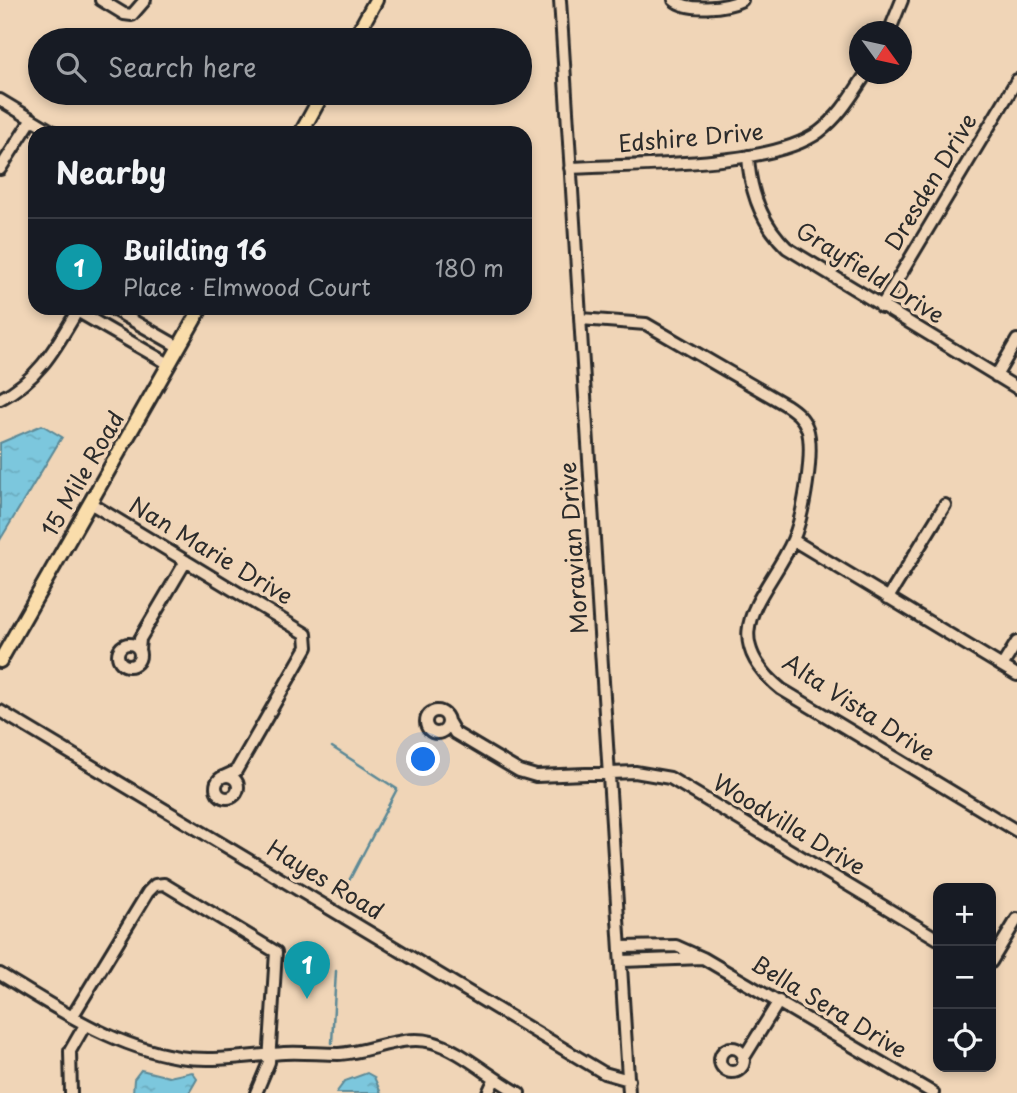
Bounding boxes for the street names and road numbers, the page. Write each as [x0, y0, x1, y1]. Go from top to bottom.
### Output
street label: Dresden Drive [875, 106, 985, 257]
street label: Edshire Drive [617, 113, 765, 160]
street label: Grayfield Drive [790, 212, 952, 331]
street label: 15 Mile Road [31, 404, 132, 543]
street label: Moravian Drive [549, 461, 596, 635]
street label: Nan Marie Drive [123, 487, 300, 613]
street label: Alta Vista Drive [776, 644, 943, 769]
street label: Woodvilla Drive [707, 764, 873, 883]
street label: Hayes Road [261, 830, 391, 928]
street label: Bella Sera Drive [745, 945, 914, 1066]

